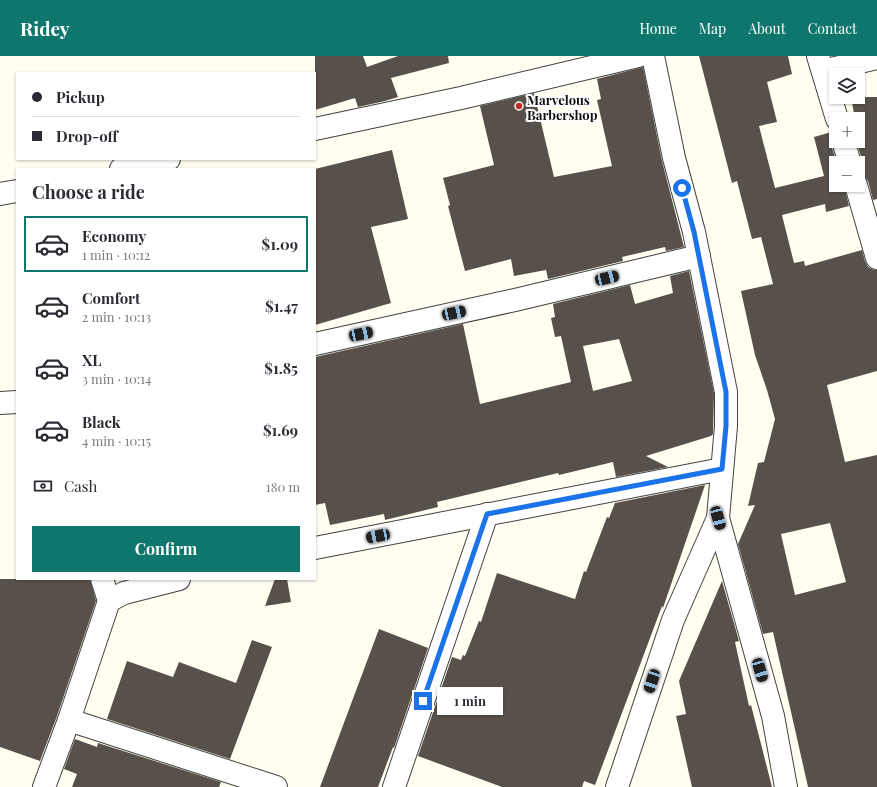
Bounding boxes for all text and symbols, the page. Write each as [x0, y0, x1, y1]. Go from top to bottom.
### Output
text: Ridey [20, 15, 70, 41]
text: Home [639, 19, 677, 38]
text: Map [699, 19, 726, 38]
text: About [748, 19, 786, 38]
text: Contact [808, 19, 857, 38]
map controls [829, 68, 865, 192]
button: layers [829, 68, 865, 104]
text: Pickup [56, 87, 105, 107]
place label: Marvelous Barbershop [527, 91, 598, 123]
marker: Marvelous Barbershop [514, 101, 524, 111]
button: + [829, 112, 865, 148]
text: Drop-off [56, 126, 118, 146]
button: − [829, 156, 865, 192]
route start [673, 179, 691, 197]
text: Choose a ride [32, 180, 145, 204]
icon: car [34, 226, 70, 262]
text: Economy [82, 226, 146, 246]
text: $1.09 [262, 234, 298, 254]
text: 1 min · 10:12 [82, 246, 150, 263]
car [594, 269, 620, 287]
icon: car [34, 288, 70, 324]
text: Comfort [82, 288, 140, 308]
text: $1.47 [265, 296, 298, 316]
car [441, 305, 467, 321]
text: 2 min · 10:13 [82, 308, 151, 325]
car [348, 326, 374, 342]
icon: car [34, 350, 70, 386]
text: XL [82, 350, 102, 370]
text: $1.85 [264, 358, 298, 378]
text: 3 min · 10:14 [82, 370, 151, 387]
icon: car [34, 412, 70, 448]
text: Black [82, 412, 121, 432]
text: $1.69 [263, 420, 298, 440]
text: 4 min · 10:15 [82, 432, 151, 449]
icon: cash [32, 475, 54, 497]
text: Cash [64, 476, 97, 496]
text: 180 m [266, 478, 300, 495]
car [709, 505, 727, 531]
button: Confirm [32, 526, 300, 572]
car [365, 528, 391, 544]
car [751, 657, 769, 683]
car [643, 668, 661, 694]
callout: 1 min [437, 687, 503, 715]
route end [414, 692, 432, 710]
text: 1 min [454, 692, 486, 709]

